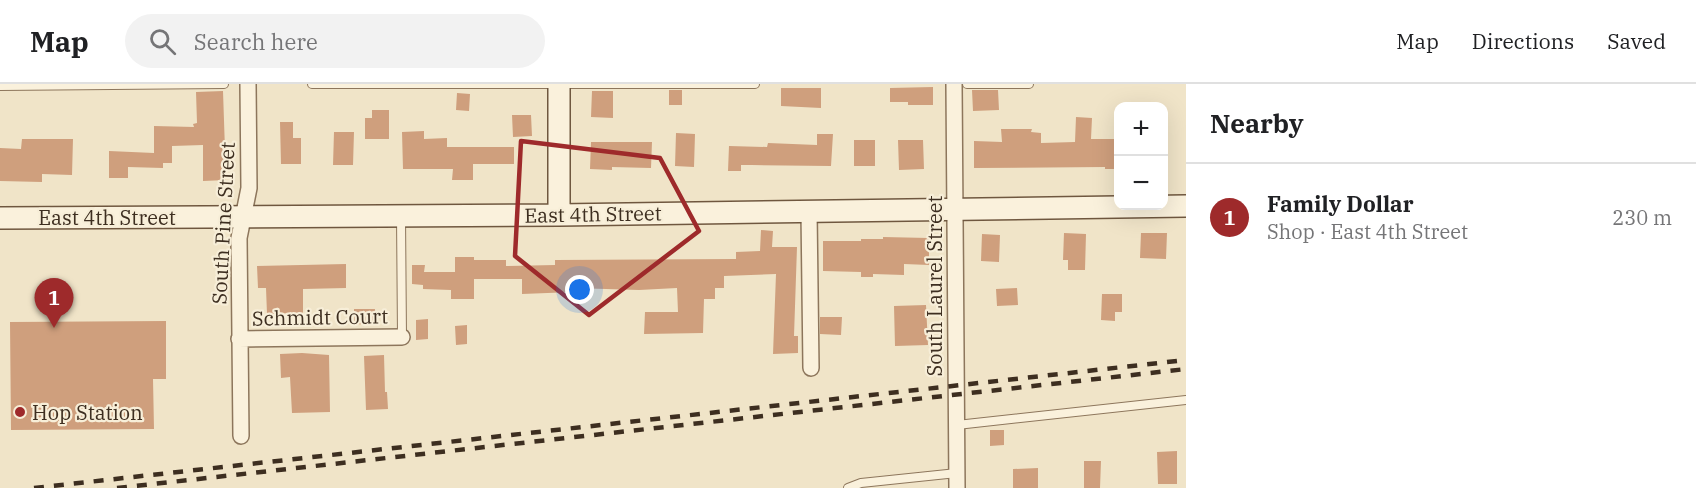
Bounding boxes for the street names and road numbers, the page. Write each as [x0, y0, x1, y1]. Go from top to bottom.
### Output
street label: South Pine Street [205, 141, 241, 305]
street label: South Laurel Street [921, 195, 948, 377]
street label: East 4th Street [524, 199, 662, 229]
street label: East 4th Street [38, 204, 176, 231]
street label: Schmidt Court [252, 302, 388, 332]

